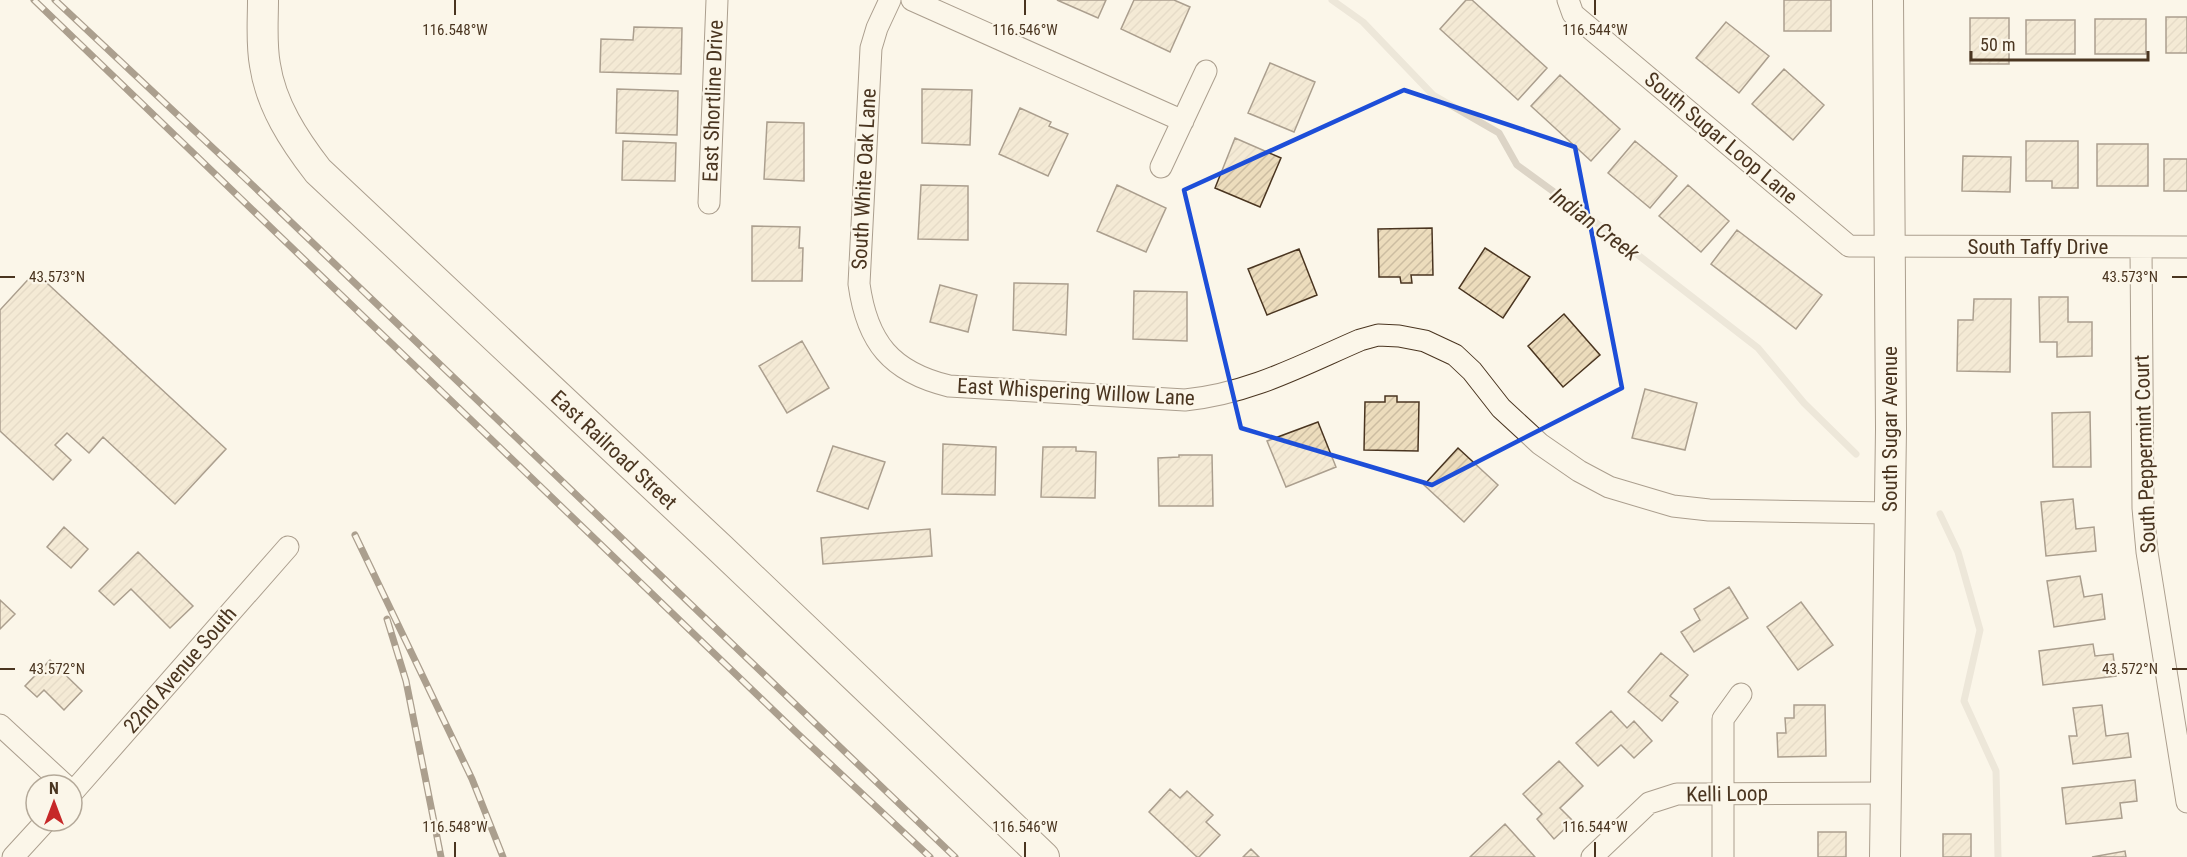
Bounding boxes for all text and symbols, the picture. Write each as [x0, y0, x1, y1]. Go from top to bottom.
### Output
street label: East Shortline Drive [698, 19, 728, 182]
text: 116.548°W [422, 21, 488, 39]
text: 116.546°W [992, 21, 1058, 39]
text: 116.544°W [1562, 21, 1628, 39]
scale bar [1971, 24, 2148, 62]
text: 50 m [1980, 34, 2015, 55]
street label: South Sugar Loop Lane [1640, 67, 1802, 209]
street label: South White Oak Lane [847, 88, 881, 270]
water label: Indian Creek [1545, 183, 1644, 266]
street label: South Taffy Drive [1968, 235, 2109, 259]
text: 43.573°N [29, 268, 85, 286]
text: 43.573°N [2102, 268, 2158, 286]
street label: South Sugar Avenue [1878, 346, 1902, 512]
street label: South Peppermint Court [2130, 354, 2160, 554]
street label: East Whispering Willow Lane [957, 374, 1196, 410]
street label: East Railroad Street [546, 386, 682, 514]
street label: 22nd Avenue South [119, 602, 241, 738]
text: 43.572°N [29, 660, 85, 678]
text: 43.572°N [2102, 660, 2158, 678]
north arrow [24, 773, 84, 833]
text: N [49, 779, 59, 798]
street label: Kelli Loop [1686, 781, 1768, 807]
text: 116.548°W [422, 818, 488, 836]
text: 116.546°W [992, 818, 1058, 836]
text: 116.544°W [1562, 818, 1628, 836]

